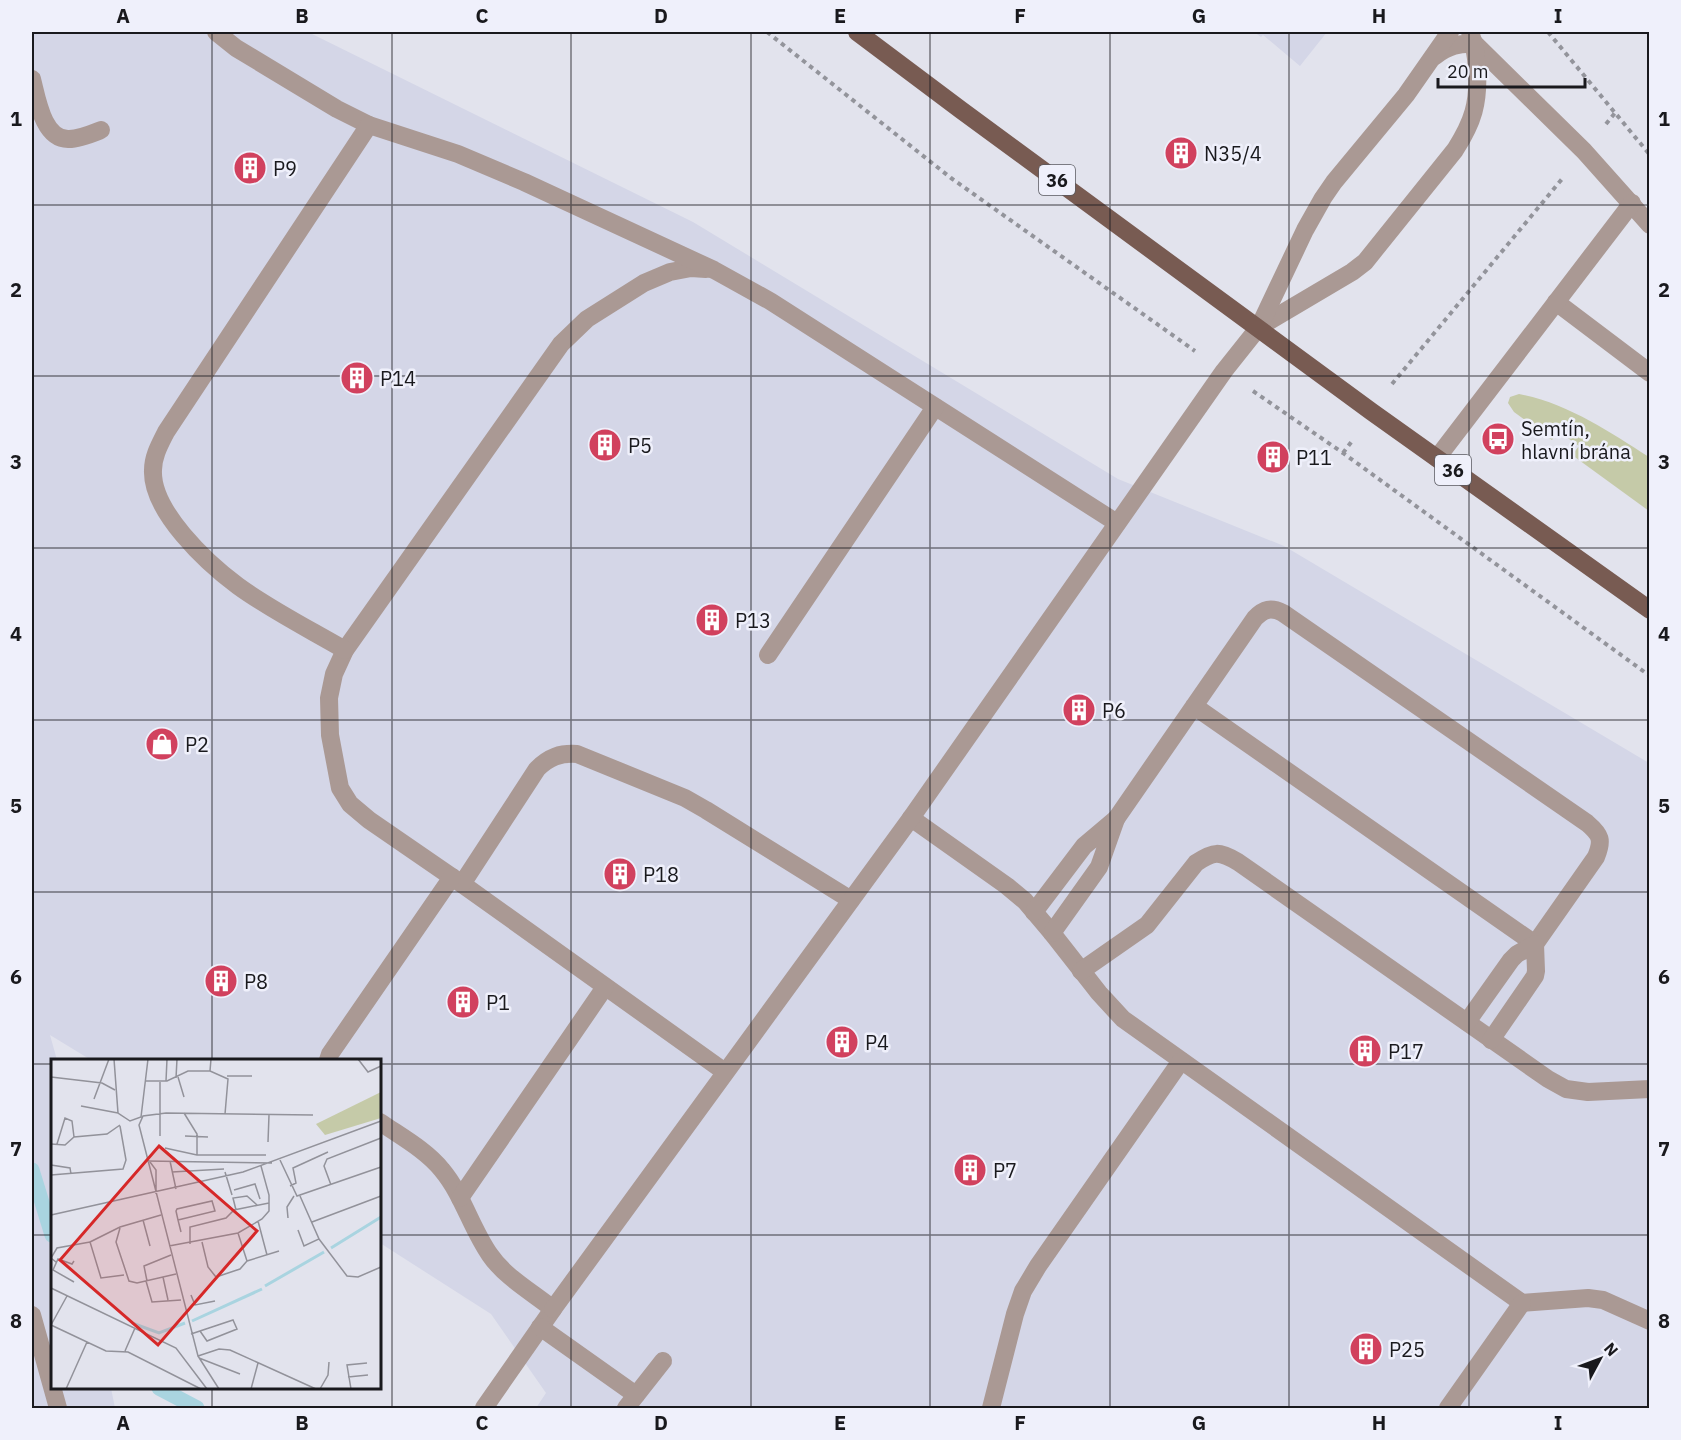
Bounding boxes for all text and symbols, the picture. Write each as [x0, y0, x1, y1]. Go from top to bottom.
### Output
text: A [116, 2, 130, 29]
text: B [295, 2, 309, 29]
text: C [475, 2, 489, 29]
text: D [654, 2, 668, 29]
text: E [834, 2, 846, 29]
text: F [1014, 2, 1026, 29]
text: G [1192, 2, 1206, 29]
text: H [1372, 2, 1386, 29]
text: I [1554, 2, 1562, 29]
scale bar [1438, 51, 1585, 89]
text: 20 m [1447, 60, 1489, 83]
text: 1 [10, 105, 22, 132]
text: 1 [1658, 105, 1670, 132]
building icon: N35/4 [1163, 135, 1199, 171]
place label: N35/4 [1204, 140, 1262, 167]
building icon: P9 [232, 150, 268, 186]
place label: P9 [273, 155, 297, 182]
road number: 36 [1039, 165, 1075, 195]
text: 2 [10, 276, 22, 303]
text: 2 [1658, 276, 1670, 303]
building icon: P14 [339, 360, 375, 396]
place label: P14 [380, 365, 416, 392]
place label: Semtín, hlavní brána [1521, 415, 1631, 465]
bus stop icon: Semtín, hlavní brána [1480, 421, 1516, 457]
building icon: P5 [587, 427, 623, 463]
place label: P5 [628, 432, 652, 459]
building icon: P11 [1255, 439, 1291, 475]
place label: P11 [1296, 444, 1332, 471]
text: 3 [10, 448, 22, 475]
text: 3 [1658, 448, 1670, 475]
road number: 36 [1435, 455, 1471, 485]
building icon: P13 [694, 602, 730, 638]
place label: P13 [735, 607, 771, 634]
text: 4 [10, 620, 22, 647]
text: 4 [1658, 620, 1670, 647]
building icon: P6 [1061, 692, 1097, 728]
place label: P6 [1102, 697, 1126, 724]
shop icon: P2 [144, 726, 180, 762]
place label: P2 [185, 731, 209, 758]
text: 5 [10, 792, 22, 819]
text: 5 [1658, 792, 1670, 819]
building icon: P18 [602, 856, 638, 892]
place label: P18 [643, 861, 679, 888]
text: 6 [10, 963, 22, 990]
building icon: P8 [203, 963, 239, 999]
text: 6 [1658, 963, 1670, 990]
place label: P8 [244, 968, 268, 995]
building icon: P1 [445, 984, 481, 1020]
place label: P1 [486, 989, 510, 1016]
building icon: P4 [824, 1024, 860, 1060]
place label: P4 [865, 1029, 889, 1056]
building icon: P17 [1347, 1033, 1383, 1069]
place label: P17 [1388, 1038, 1424, 1065]
inset map [51, 1059, 381, 1389]
text: 7 [10, 1135, 22, 1162]
text: 7 [1658, 1135, 1670, 1162]
building icon: P7 [952, 1152, 988, 1188]
place label: P7 [993, 1157, 1017, 1184]
text: 8 [10, 1307, 22, 1334]
text: 8 [1658, 1307, 1670, 1334]
north arrow [1570, 1329, 1630, 1389]
building icon: P25 [1348, 1331, 1384, 1367]
place label: P25 [1389, 1336, 1425, 1363]
text: N [1600, 1338, 1623, 1360]
text: A [116, 1409, 130, 1436]
text: B [295, 1409, 309, 1436]
text: C [475, 1409, 489, 1436]
text: D [654, 1409, 668, 1436]
text: E [834, 1409, 846, 1436]
text: F [1014, 1409, 1026, 1436]
text: G [1192, 1409, 1206, 1436]
text: H [1372, 1409, 1386, 1436]
text: I [1554, 1409, 1562, 1436]

